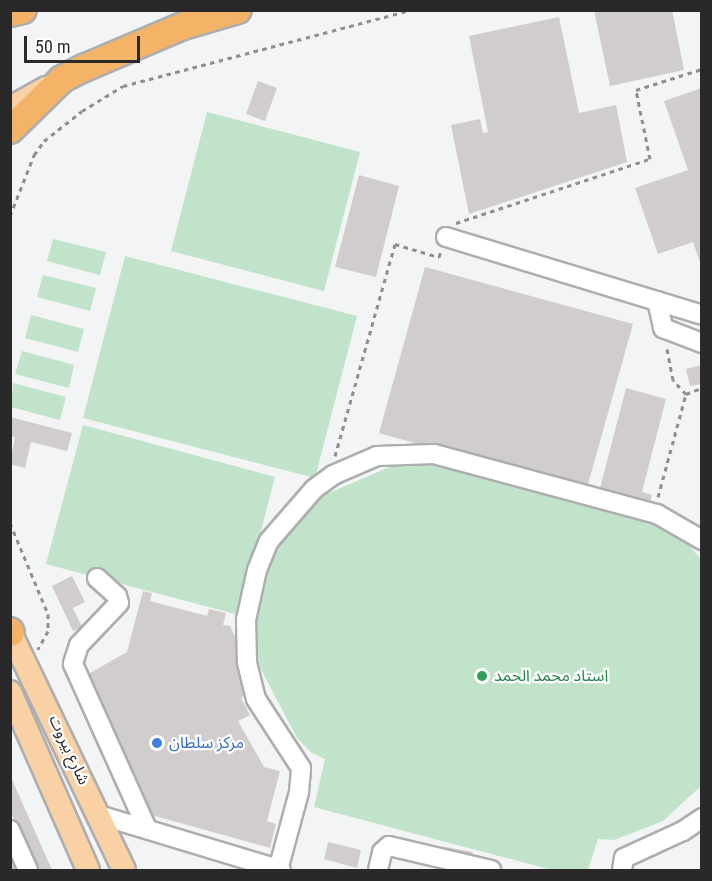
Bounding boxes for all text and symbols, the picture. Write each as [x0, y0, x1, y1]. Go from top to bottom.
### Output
scale bar [27, 24, 142, 62]
text: 50 m [35, 36, 70, 57]
place label: استاد محمد الحمد [494, 666, 608, 686]
marker: استاد محمد الحمد [475, 669, 489, 683]
street label: شارع بيروت [45, 712, 93, 788]
place label: مركز سلطان [169, 733, 244, 753]
marker: مركز سلطان [150, 736, 164, 750]

